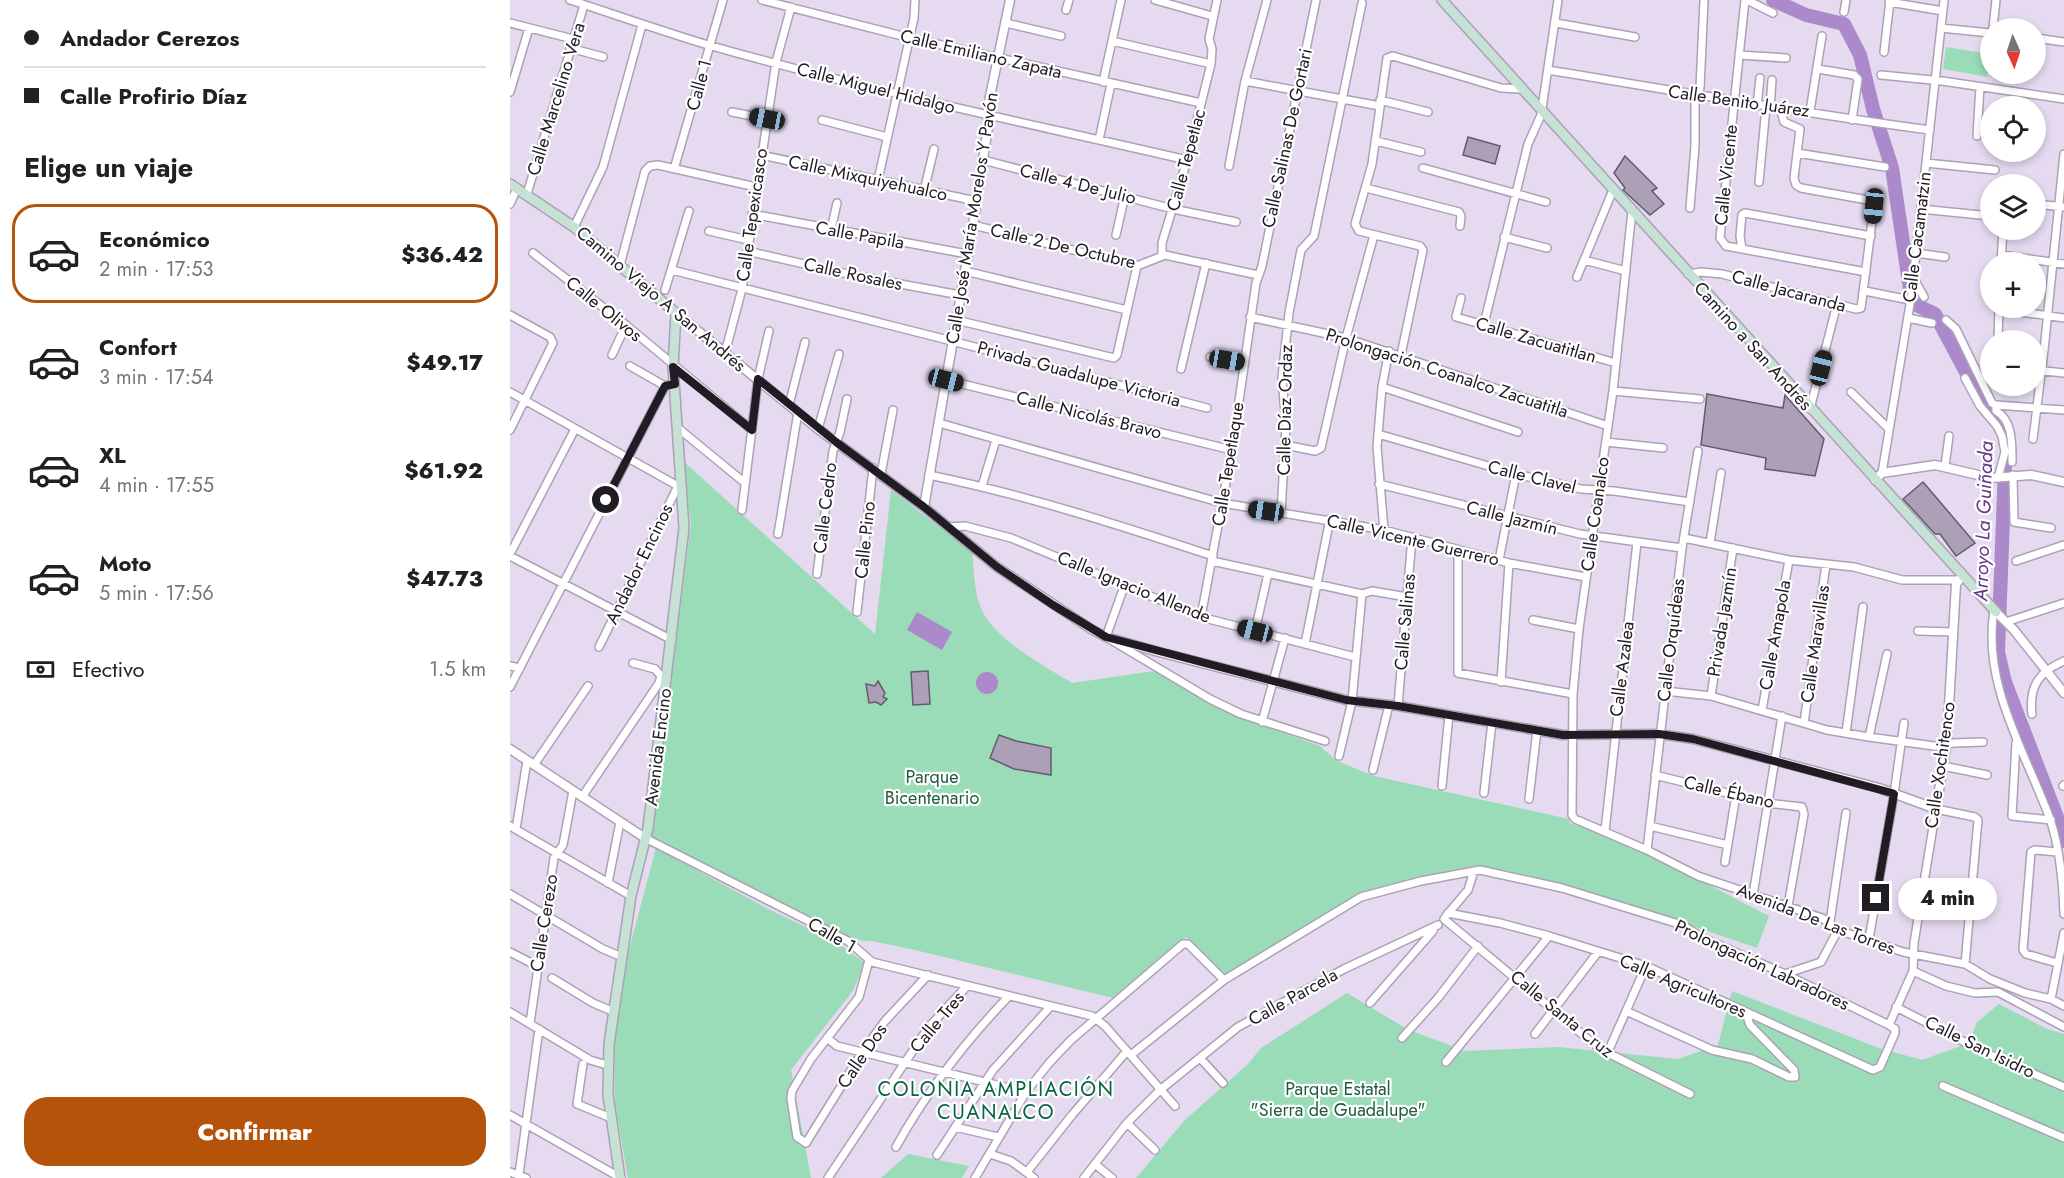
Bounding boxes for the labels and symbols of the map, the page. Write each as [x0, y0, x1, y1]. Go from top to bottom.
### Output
north arrow [1980, 18, 2046, 84]
street label: Calle Marcelino Vera [520, 19, 592, 179]
street label: Calle Emiliano Zapata [898, 23, 1064, 85]
street label: Calle Salinas De Gortari [1255, 46, 1319, 230]
street label: Calle 1 [680, 56, 718, 114]
street label: Calle Miguel Hidalgo [794, 56, 958, 120]
street label: Calle Benito Juárez [1667, 78, 1812, 124]
street label: Calle José María Morelos Y Pavón [939, 90, 1005, 346]
street label: Calle Tepetlac [1160, 106, 1212, 214]
car [748, 107, 786, 131]
street label: Calle Vicente [1708, 123, 1744, 227]
street label: Calle Tepexicasco [730, 147, 774, 283]
street label: Calle Mixquiyehualco [786, 148, 950, 208]
street label: Calle 4 De Julio [1017, 157, 1139, 211]
street label: Calle Cacamatzin [1896, 170, 1938, 304]
car [1863, 187, 1885, 225]
street label: Calle Papila [814, 214, 906, 256]
street label: Calle 2 De Octubre [988, 217, 1138, 275]
street label: Camino Viejo A San Andrés [570, 220, 752, 378]
street label: Calle Rosales [801, 251, 905, 297]
street label: Calle Jacaranda [1729, 263, 1849, 319]
street label: Calle Olivos [560, 270, 648, 348]
street label: Camino a San Andrés [1688, 276, 1818, 416]
street label: Calle Zacuatitlan [1472, 310, 1600, 370]
street label: Prolongación Coanalco Zacuatitla [1322, 321, 1572, 425]
street label: Privada Guadalupe Victoria [974, 334, 1184, 414]
street label: Calle Díaz Ordaz [1271, 344, 1299, 476]
car [1208, 348, 1246, 372]
car [1808, 348, 1834, 388]
car [926, 367, 966, 393]
street label: Calle Nicolás Bravo [1014, 384, 1164, 446]
street label: Calle Tepetlaque [1205, 400, 1251, 528]
water label: Arroyo La Guiñada [1966, 440, 2001, 603]
street label: Calle Clavel [1485, 453, 1579, 501]
street label: Calle Coanalco [1574, 455, 1616, 573]
street label: Calle Cedro [807, 461, 844, 555]
route start [592, 486, 619, 513]
street label: Calle Jazmín [1464, 494, 1560, 542]
street label: Andador Encinos [599, 499, 679, 629]
street label: Calle Pino [848, 500, 882, 580]
car [1247, 500, 1285, 522]
street label: Calle Vicente Guerrero [1324, 507, 1502, 573]
street label: Calle Ignacio Allende [1053, 544, 1215, 630]
street label: Privada Jazmín [1701, 565, 1743, 679]
street label: Calle Salinas [1388, 573, 1422, 671]
street label: Calle Orquídeas [1651, 577, 1691, 703]
street label: Calle Amapola [1753, 578, 1797, 692]
street label: Calle Maravillas [1794, 583, 1836, 705]
car [1235, 618, 1275, 644]
street label: Calle Azalea [1603, 620, 1641, 718]
street label: Avenida Encino [638, 687, 678, 807]
street label: Calle Xochitenco [1918, 700, 1962, 830]
park label: Parque Bicentenario [885, 764, 979, 811]
street label: Calle Ébano [1681, 769, 1777, 815]
street label: Calle Cerezo [523, 872, 565, 974]
street label: Avenida De Las Torres [1733, 877, 1899, 961]
callout: 4 min [1897, 877, 1996, 919]
route end [1862, 884, 1889, 911]
street label: Calle 1 [803, 911, 861, 959]
street label: Prolongación Labradores [1670, 913, 1854, 1017]
street label: Calle Agricultores [1615, 948, 1751, 1024]
street label: Calle Parcela [1244, 962, 1342, 1032]
street label: Calle Santa Cruz [1505, 964, 1620, 1064]
street label: Calle Tres [903, 986, 971, 1058]
street label: Calle San Isidro [1921, 1009, 2040, 1085]
street label: Calle Dos [831, 1018, 893, 1094]
district label: COLONIA AMPLIACIÓN CUANALCO [877, 1075, 1115, 1127]
park label: Parque Estatal "Sierra de Guadalupe" [1250, 1076, 1426, 1123]

